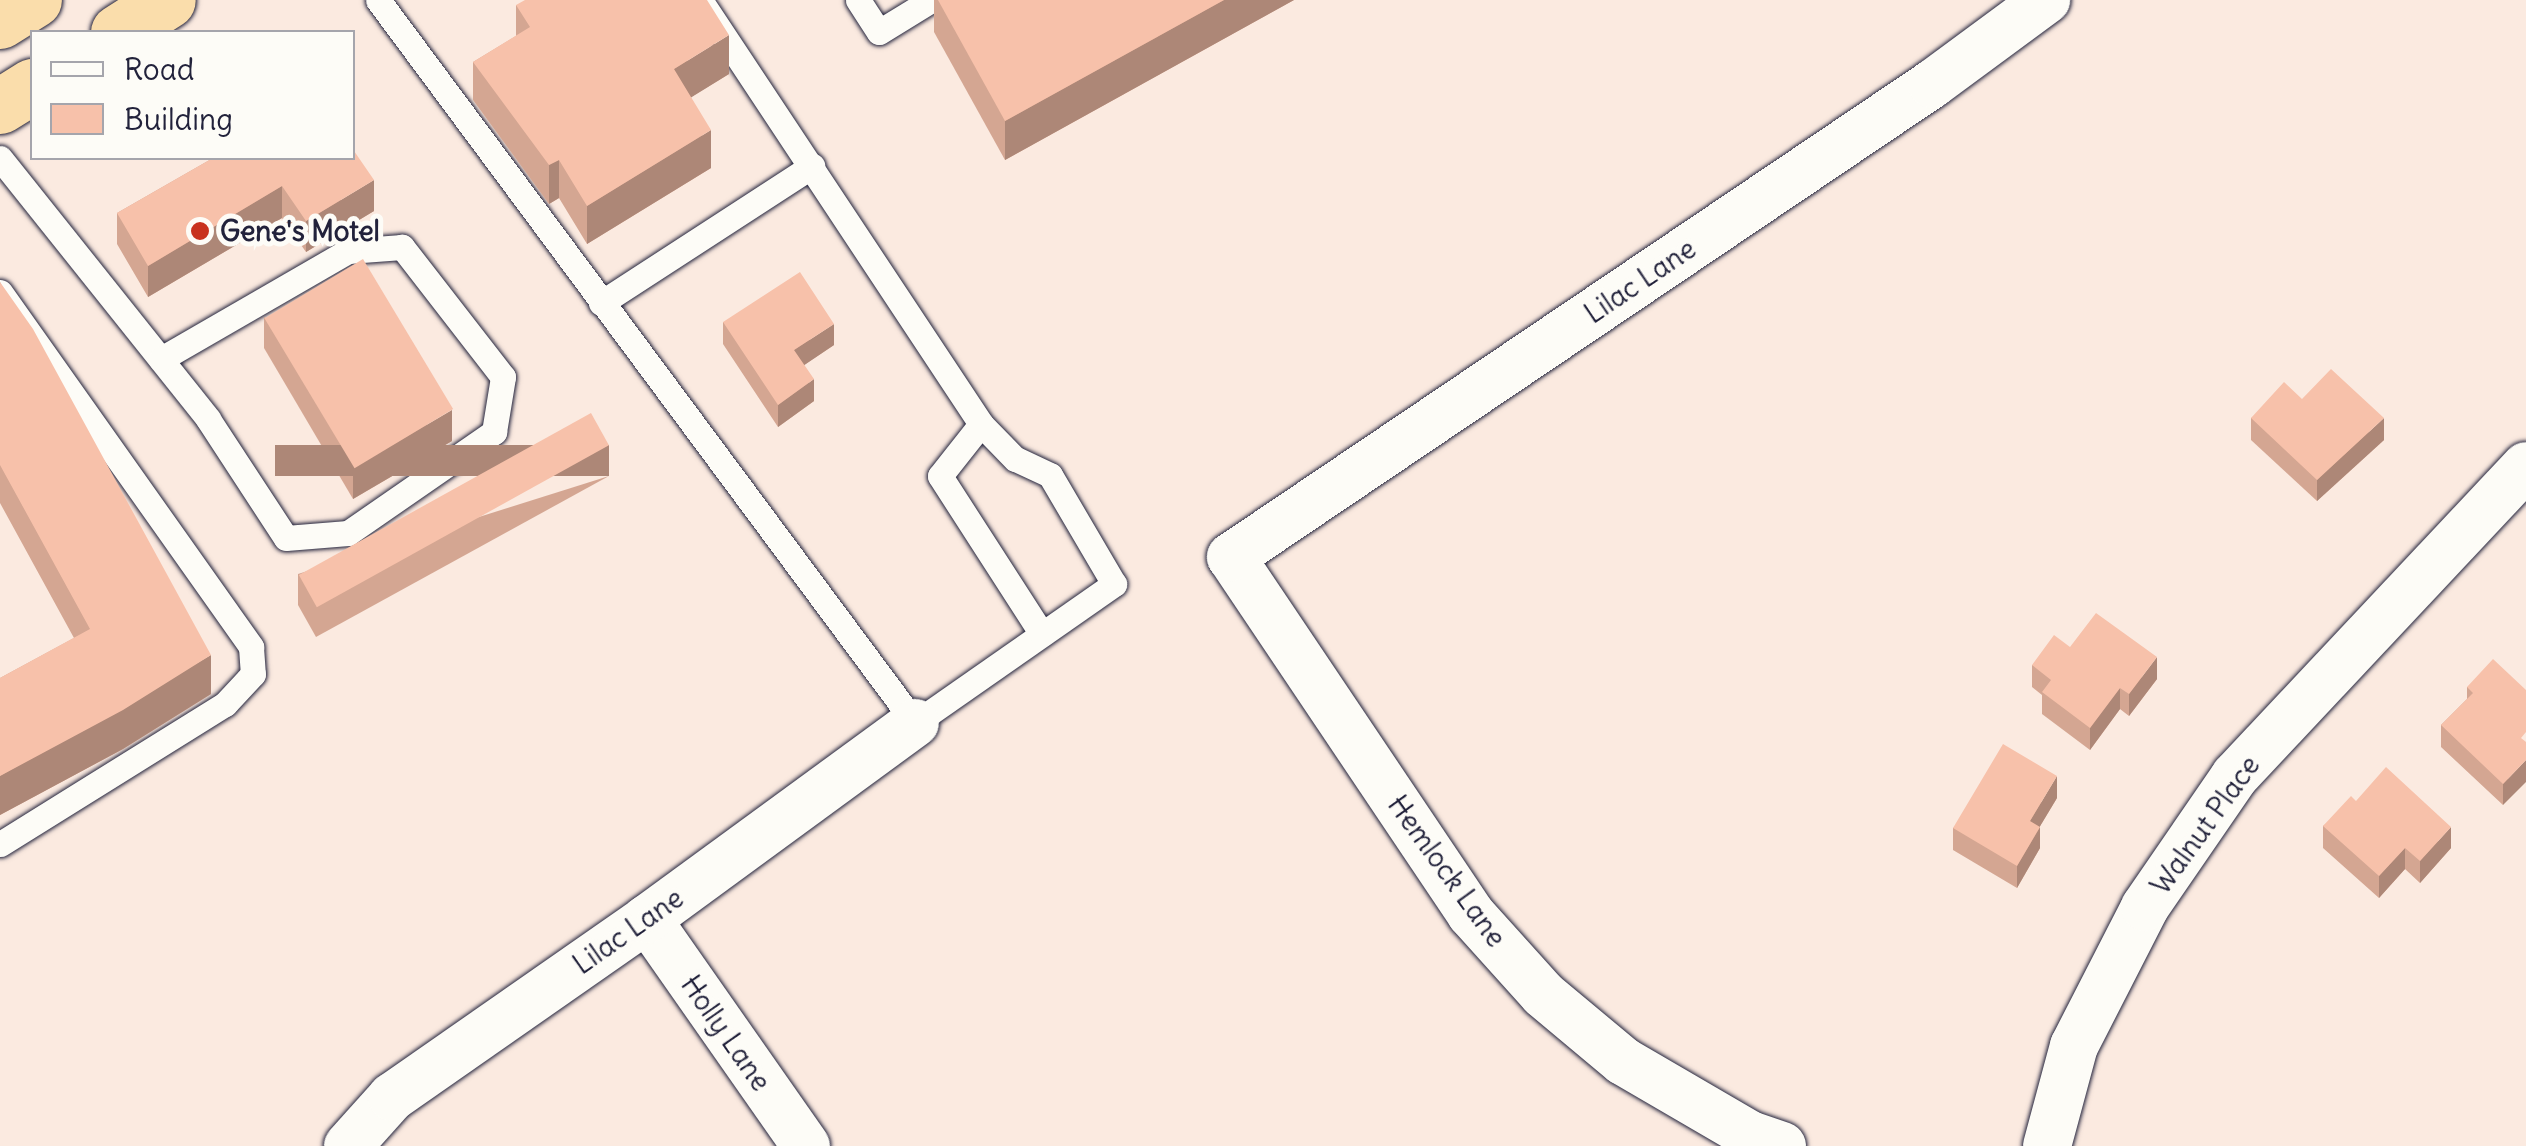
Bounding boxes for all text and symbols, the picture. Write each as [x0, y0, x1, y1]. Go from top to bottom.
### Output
legend [30, 30, 355, 160]
text: Road [124, 50, 194, 88]
text: Building [124, 100, 233, 138]
place label: Gene's Motel [220, 214, 380, 248]
marker: Gene's Motel [189, 220, 211, 242]
street label: Lilac Lane [1578, 232, 1702, 330]
street label: Walnut Place [2143, 749, 2267, 901]
street label: Hemlock Lane [1381, 789, 1513, 953]
street label: Lilac Lane [566, 881, 690, 981]
street label: Holly Lane [674, 969, 778, 1097]

